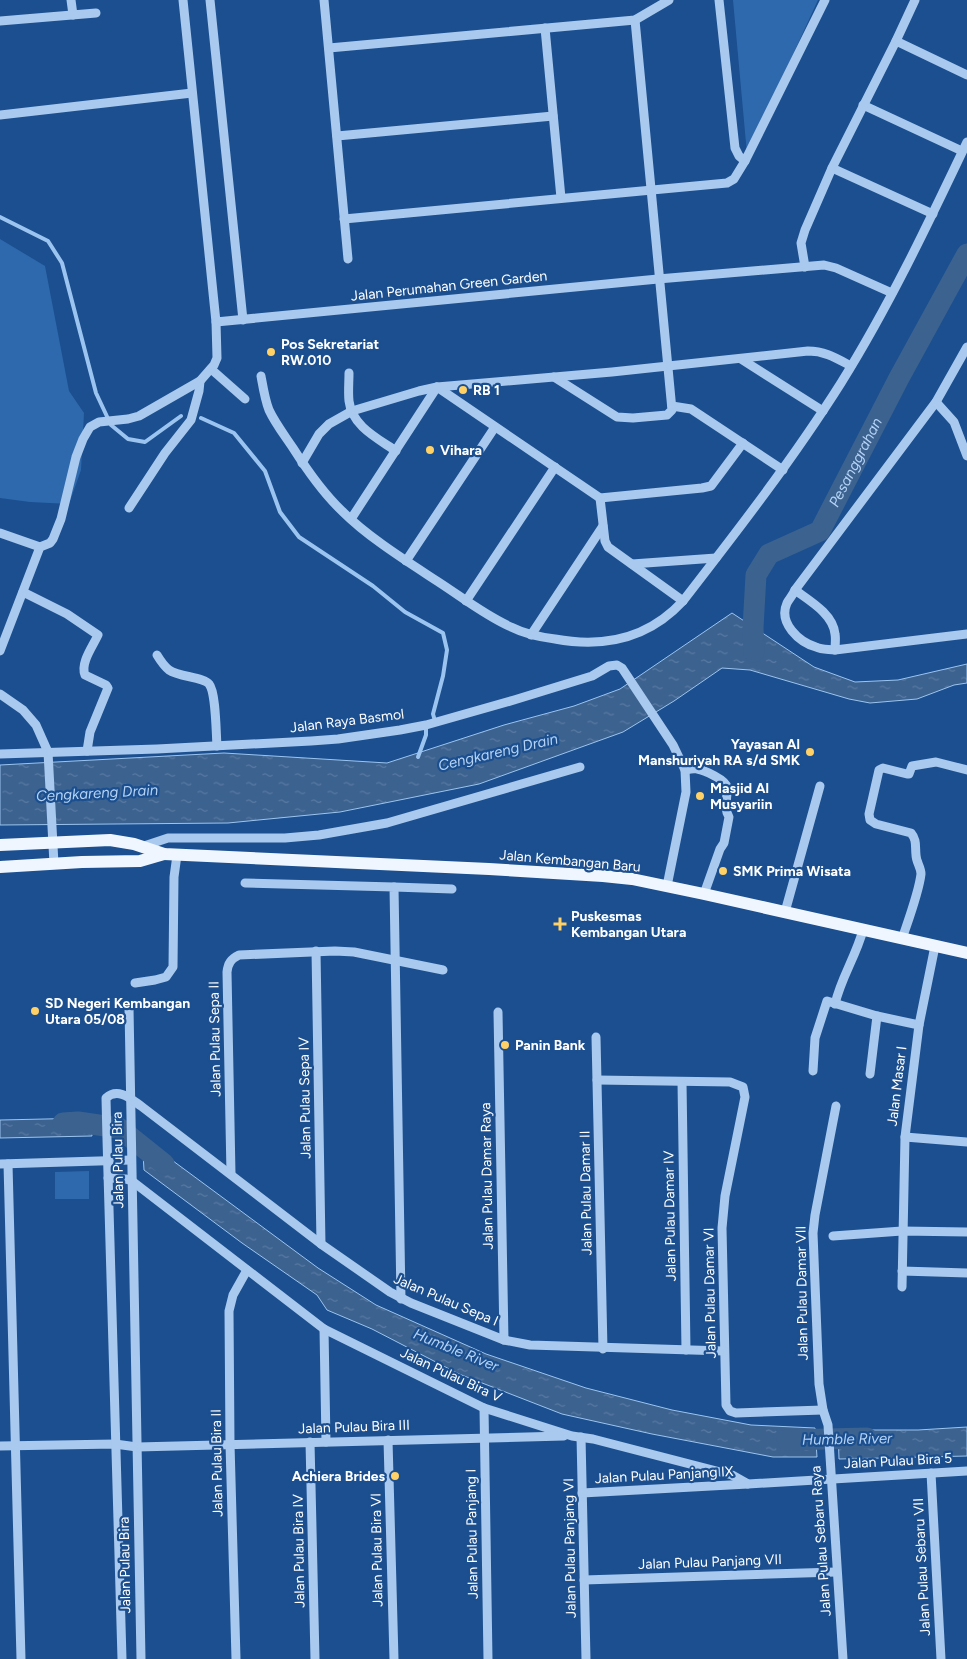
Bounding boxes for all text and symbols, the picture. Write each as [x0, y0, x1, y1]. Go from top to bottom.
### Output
street label: Jalan Perumahan Green Garden [350, 267, 548, 305]
place label: Pos Sekretariat RW.010 [281, 336, 380, 369]
marker: Pos Sekretariat RW.010 [265, 346, 277, 358]
place label: RB 1 [473, 382, 500, 399]
marker: RB 1 [457, 384, 469, 396]
water label: Pesanggrahan [825, 415, 886, 510]
place label: Vihara [440, 442, 482, 459]
marker: Vihara [424, 444, 436, 456]
street label: Jalan Raya Basmol [289, 706, 405, 736]
water label: Cengkareng Drain [436, 729, 560, 775]
place label: Yayasan Al Manshuriyah RA s/d SMK [638, 736, 801, 769]
marker: Yayasan Al Manshuriyah RA s/d SMK [804, 746, 816, 758]
place label: Masjid Al Musyariin [710, 780, 772, 813]
water label: Cengkareng Drain [35, 781, 159, 805]
marker: Masjid Al Musyariin [694, 790, 706, 802]
street label: Jalan Kembangan Baru [499, 846, 641, 876]
place label: SMK Prima Wisata [733, 863, 851, 880]
marker: SMK Prima Wisata [717, 865, 729, 877]
place label: Puskesmas Kembangan Utara [571, 908, 686, 941]
marker: Puskesmas Kembangan Utara [553, 917, 567, 931]
street label: Jalan Pulau Sepa II [205, 981, 225, 1097]
place label: SD Negeri Kembangan Utara 05/08 [45, 995, 190, 1028]
marker: SD Negeri Kembangan Utara 05/08 [29, 1005, 41, 1017]
street label: Jalan Pulau Sepa IV [295, 1037, 315, 1159]
place label: Panin Bank [515, 1037, 586, 1054]
marker: Panin Bank [499, 1039, 511, 1051]
street label: Jalan Masar I [884, 1045, 910, 1127]
street label: Jalan Pulau Damar Raya [477, 1102, 497, 1250]
street label: Jalan Pulau Bira [109, 1111, 127, 1209]
street label: Jalan Pulau Damar II [576, 1130, 596, 1256]
street label: Jalan Pulau Damar IV [660, 1150, 680, 1281]
street label: Jalan Pulau Damar VII [792, 1226, 812, 1360]
street label: Jalan Pulau Damar VI [700, 1228, 720, 1358]
street label: Jalan Pulau Sepa I [391, 1270, 501, 1330]
water label: Humble River [411, 1325, 502, 1376]
street label: Jalan Pulau Bira V [398, 1344, 505, 1406]
street label: Jalan Pulau Bira II [208, 1409, 226, 1517]
street label: Jalan Pulau Bira III [298, 1417, 410, 1437]
water label: Humble River [802, 1429, 893, 1449]
street label: Jalan Pulau Bira 5 [843, 1450, 953, 1472]
street label: Jalan Pulau Panjang IX [594, 1463, 734, 1487]
street label: Jalan Pulau Sebaru Raya [807, 1465, 835, 1617]
place label: Achiera Brides [292, 1468, 385, 1485]
street label: Jalan Pulau Panjang I [462, 1469, 482, 1599]
marker: Achiera Brides [389, 1470, 401, 1482]
street label: Jalan Pulau Panjang VI [560, 1478, 580, 1618]
street label: Jalan Pulau Bira VI [368, 1493, 386, 1607]
street label: Jalan Pulau Bira IV [290, 1494, 308, 1608]
street label: Jalan Pulau Sebaru VII [910, 1498, 934, 1636]
street label: Jalan Pulau Bira [116, 1516, 134, 1614]
street label: Jalan Pulau Panjang VII [638, 1551, 782, 1573]

